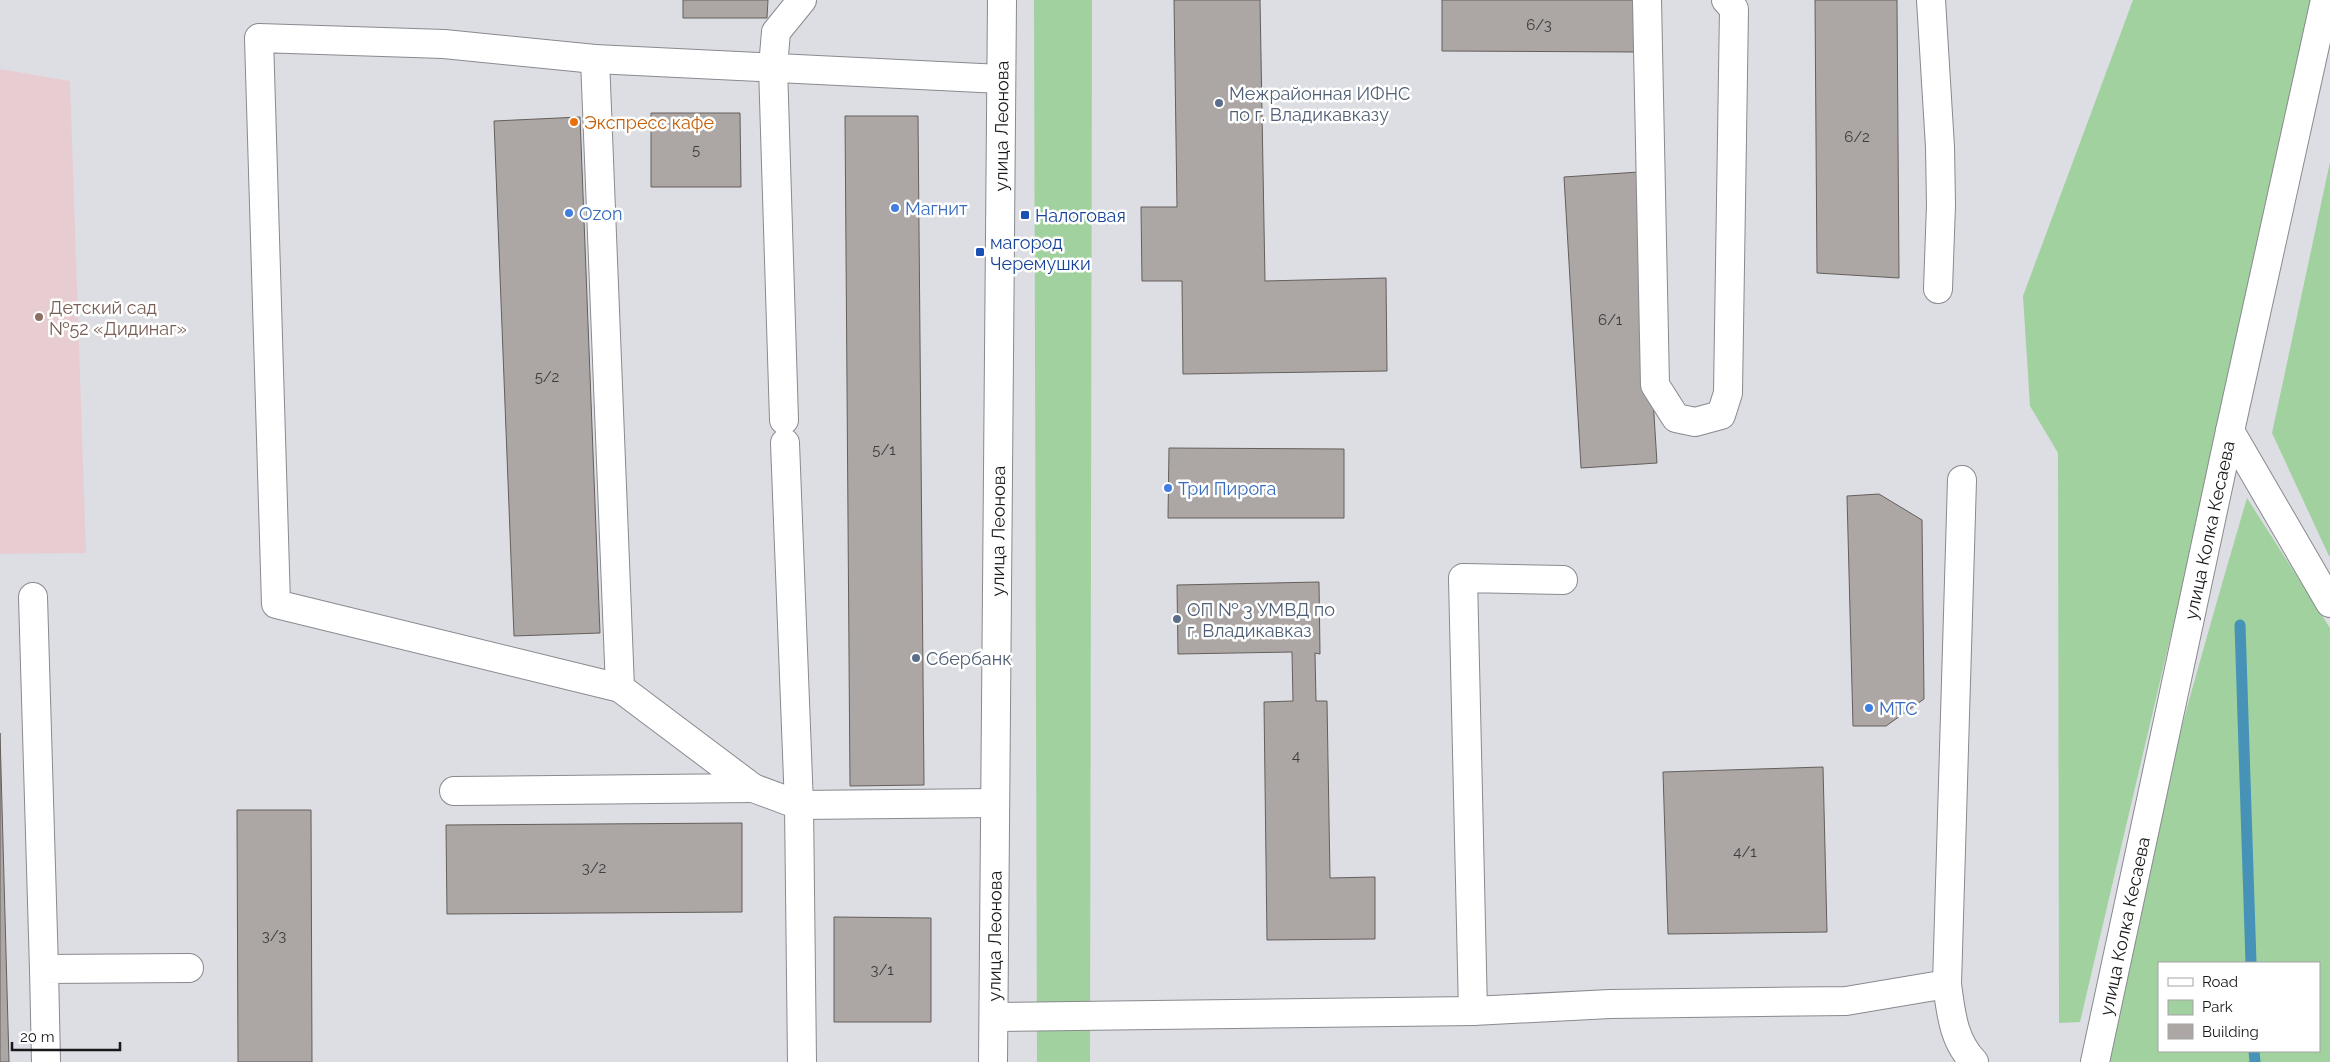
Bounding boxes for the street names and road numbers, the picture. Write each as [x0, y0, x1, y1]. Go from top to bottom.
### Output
street label: улица Леонова [990, 61, 1012, 191]
street label: улица Колка Кесаева [2179, 439, 2238, 621]
street label: улица Леонова [986, 466, 1009, 596]
street label: улица Колка Кесаева [2095, 835, 2153, 1017]
street label: улица Леонова [983, 871, 1005, 1001]

